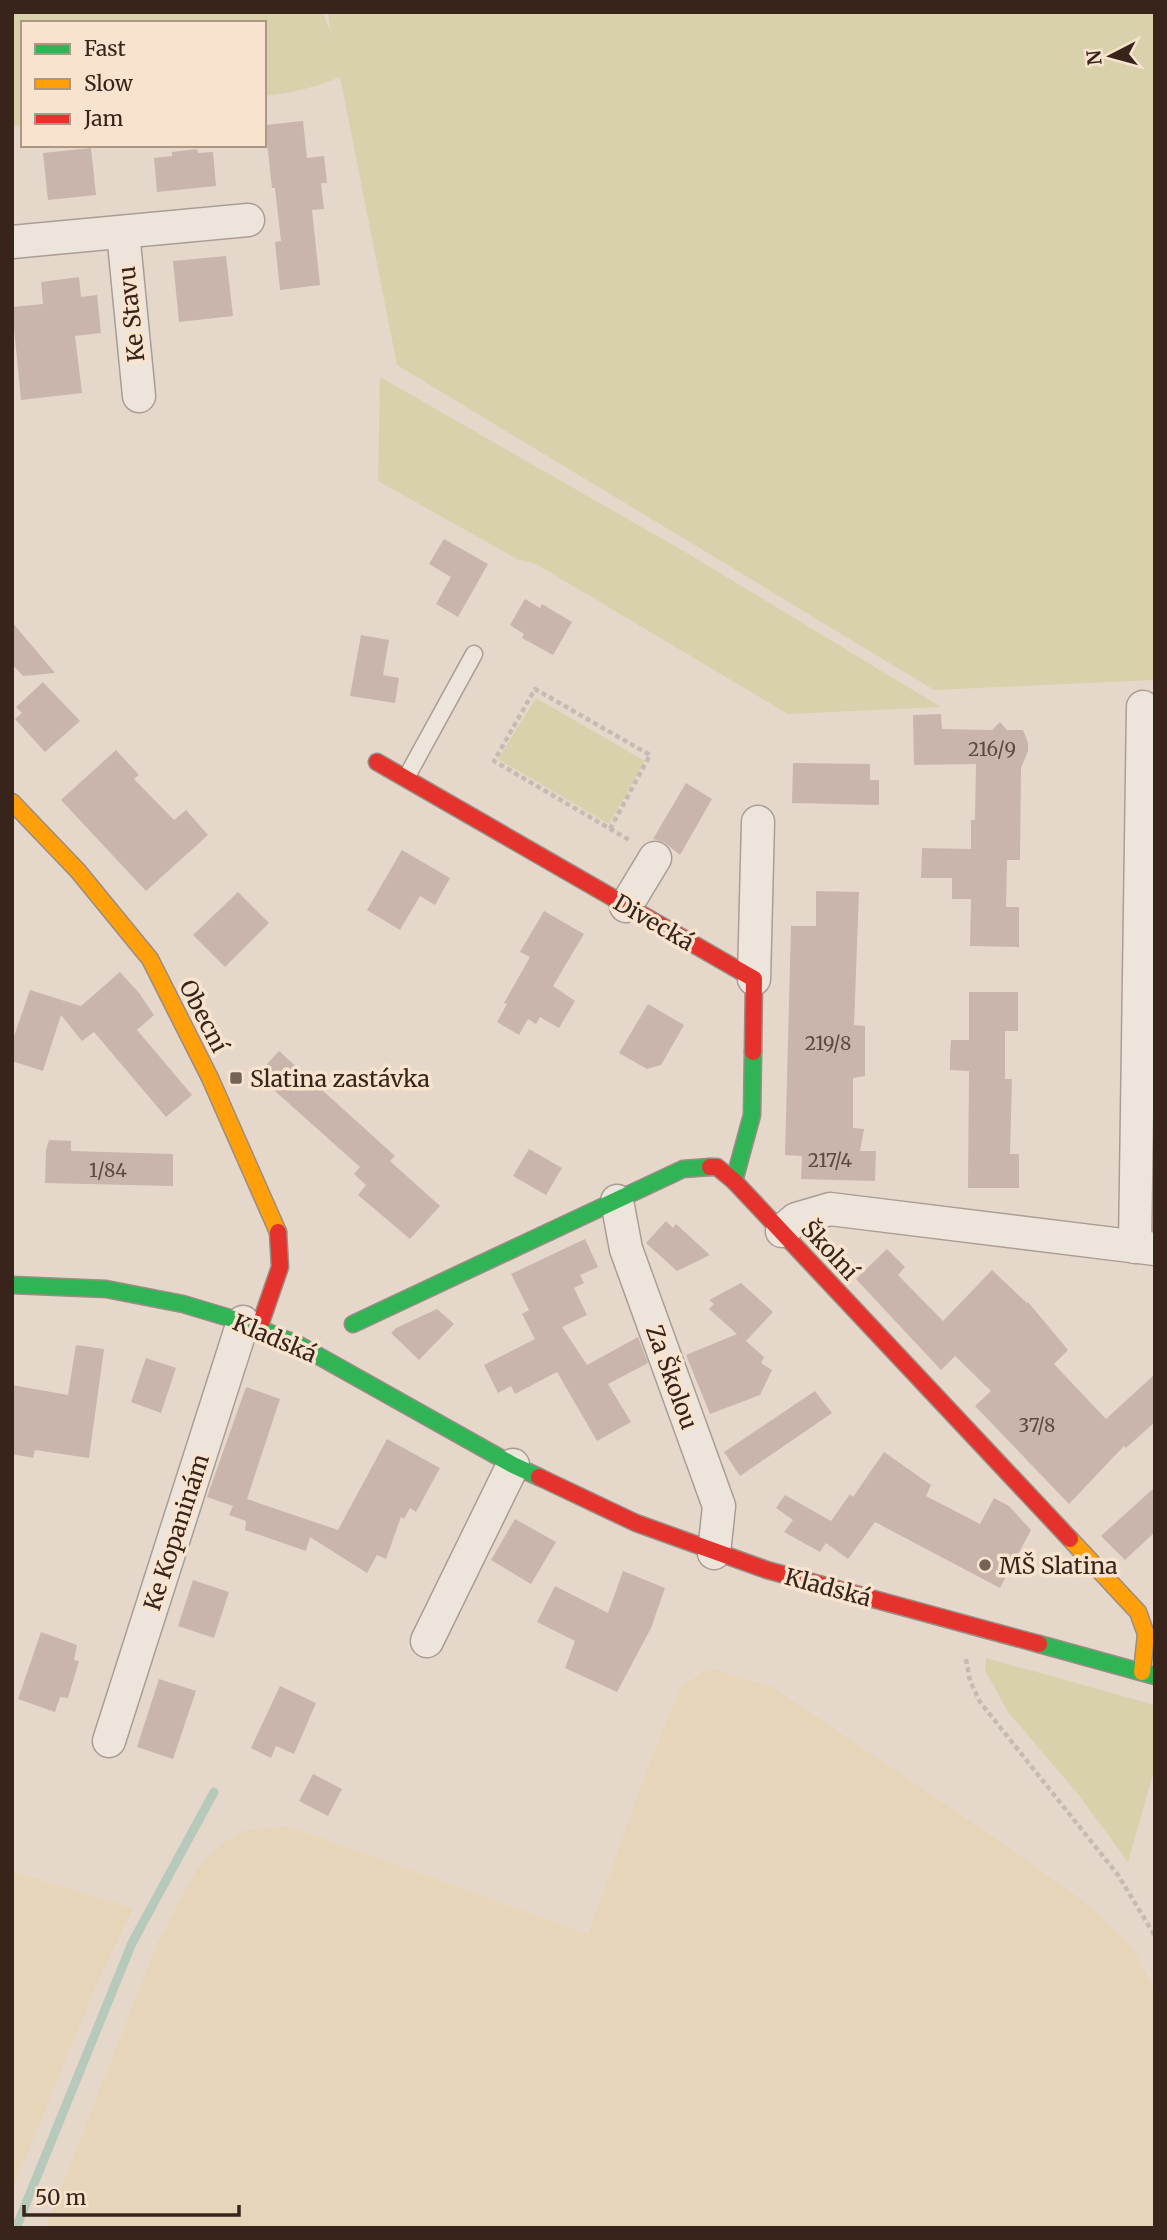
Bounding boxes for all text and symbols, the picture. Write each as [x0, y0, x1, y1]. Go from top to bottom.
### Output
legend [21, 21, 266, 147]
north arrow [1076, 21, 1146, 91]
text: Fast [84, 35, 126, 62]
text: N [1081, 49, 1107, 66]
text: Slow [84, 70, 133, 97]
text: Jam [83, 105, 123, 132]
street label: Ke Stavu [112, 265, 150, 363]
house number: 216/9 [968, 737, 1016, 761]
street label: Divecká [609, 887, 699, 957]
street label: Obecní [173, 975, 235, 1058]
house number: 219/8 [805, 1031, 851, 1055]
place label: Slatina zastávka [250, 1064, 430, 1093]
marker: Slatina zastávka [228, 1070, 244, 1086]
house number: 217/4 [808, 1148, 853, 1172]
house number: 1/84 [89, 1158, 127, 1182]
street label: Školní [795, 1214, 865, 1286]
street label: Kladská [229, 1307, 321, 1369]
street label: Za Školou [640, 1321, 704, 1433]
house number: 37/8 [1019, 1413, 1055, 1437]
street label: Ke Kopaninám [137, 1450, 215, 1614]
place label: MŠ Slatina [999, 1551, 1118, 1580]
marker: MŠ Slatina [977, 1557, 993, 1573]
street label: Kladská [782, 1562, 874, 1612]
scale bar [24, 2174, 240, 2218]
text: 50 m [35, 2184, 86, 2211]

